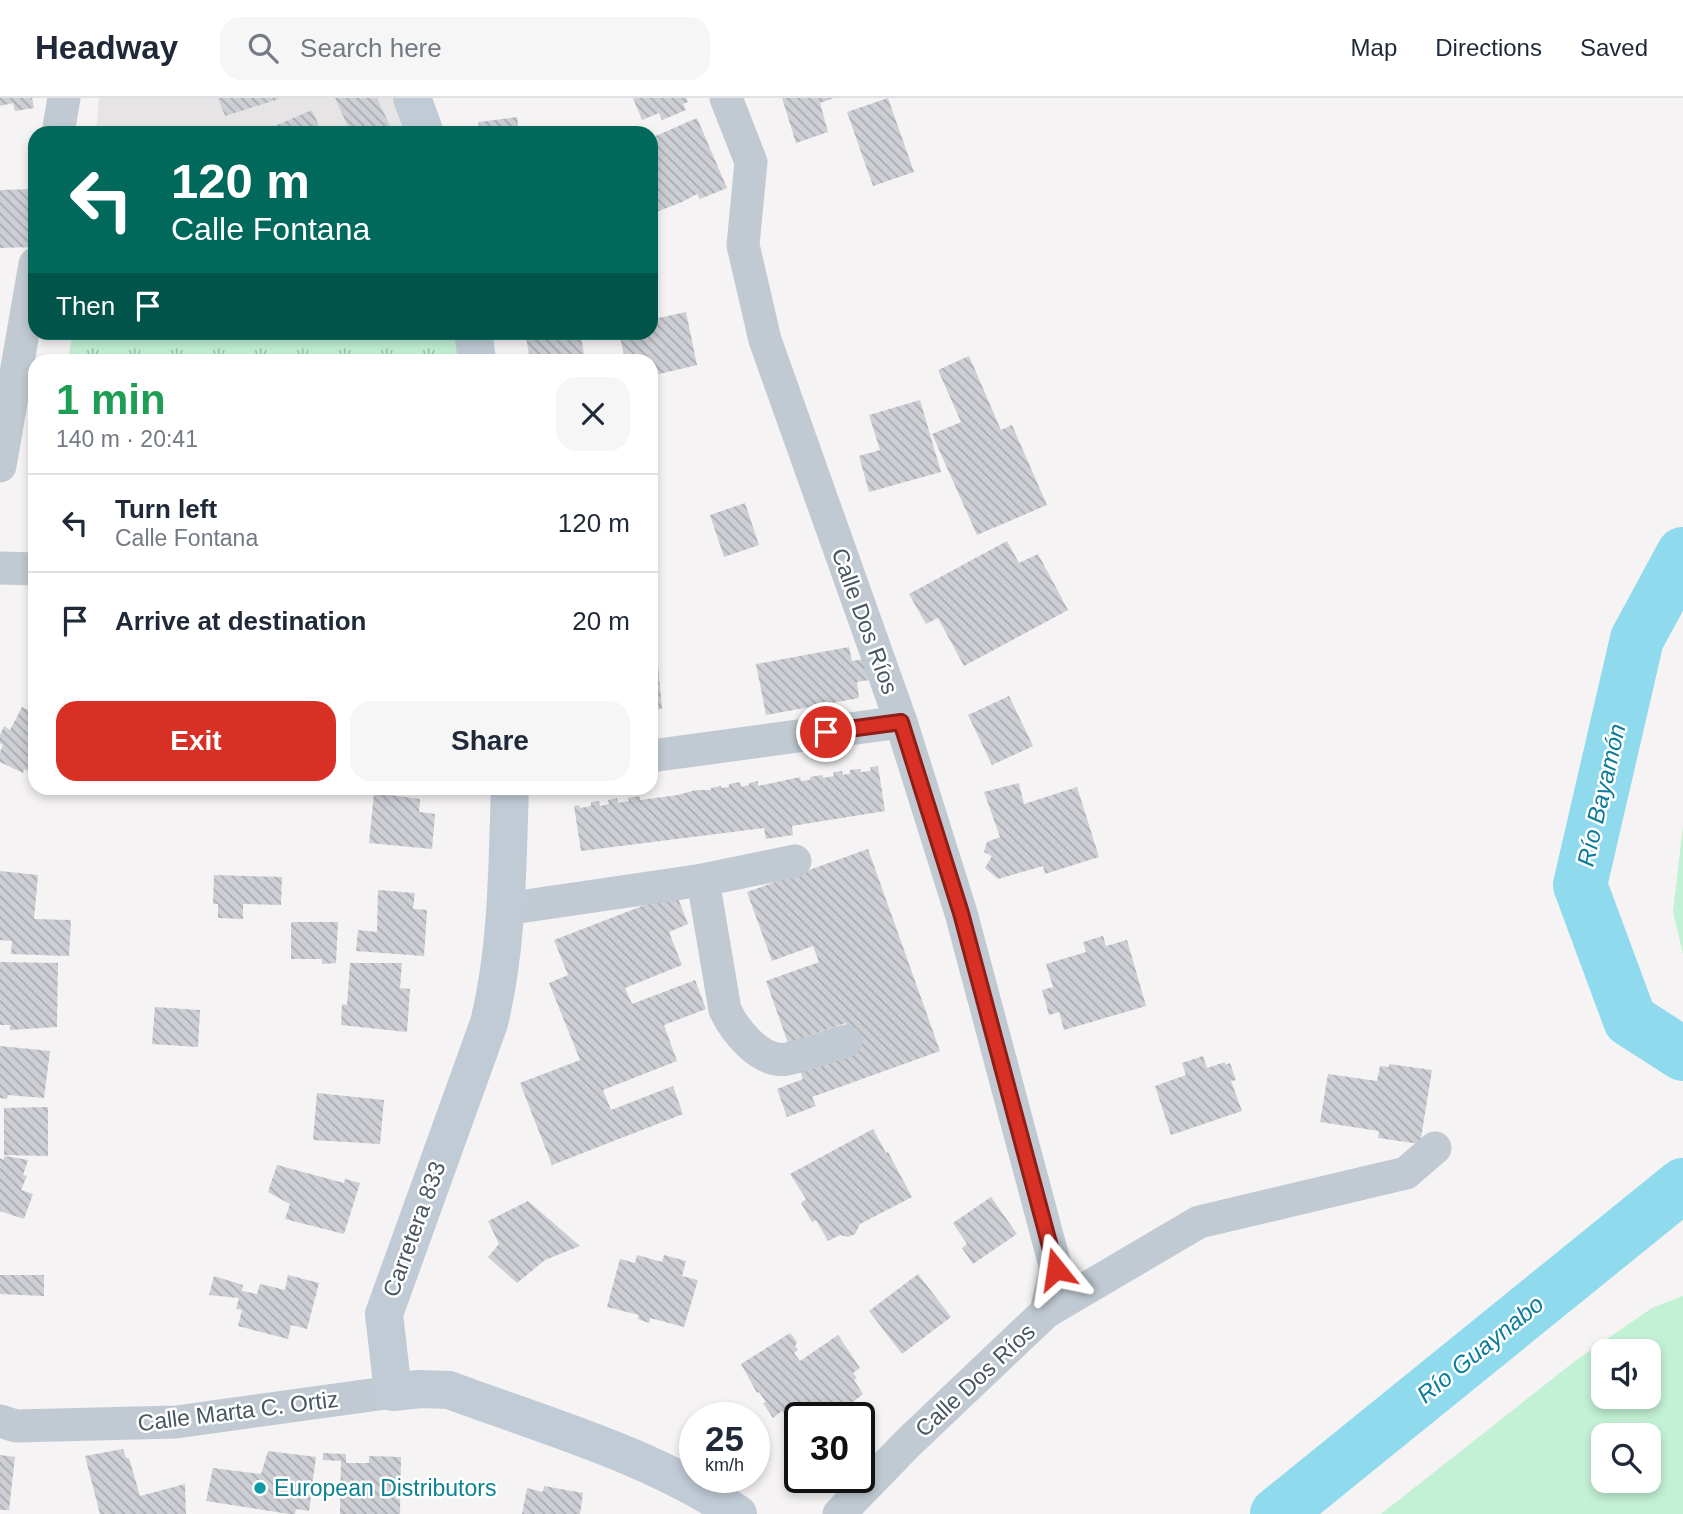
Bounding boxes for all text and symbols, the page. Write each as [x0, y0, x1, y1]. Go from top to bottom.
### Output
search box [220, 17, 710, 80]
text: Headway [35, 29, 178, 66]
icon: search [244, 29, 282, 67]
text: Search here [300, 33, 442, 63]
text: Map [1351, 34, 1397, 61]
text: Directions [1435, 34, 1542, 61]
text: Saved [1580, 34, 1648, 61]
icon: left [56, 154, 147, 245]
text: 120 m [171, 154, 310, 208]
text: Calle Fontana [171, 211, 370, 247]
icon: arrive [129, 287, 167, 325]
text: Then [56, 291, 115, 321]
text: 1 min [56, 376, 166, 423]
button: close [556, 377, 630, 451]
text: 140 m · 20:41 [56, 426, 198, 452]
text: Turn left [115, 494, 217, 524]
icon: left [56, 504, 94, 542]
text: 120 m [558, 508, 630, 538]
text: Calle Fontana [115, 525, 258, 551]
street label: Calle Dos Ríos [827, 544, 903, 698]
icon: arrive [56, 602, 94, 640]
text: Arrive at destination [115, 606, 366, 636]
text: 20 m [572, 606, 630, 636]
button: Exit [56, 701, 336, 781]
button: Share [350, 701, 630, 781]
pin [796, 702, 856, 762]
icon: arrive [807, 713, 845, 751]
water label: Río Bayamón [1571, 721, 1631, 869]
street label: Carretera 833 [378, 1158, 450, 1300]
position arrow [1019, 1232, 1093, 1306]
water label: Río Guaynabo [1411, 1290, 1549, 1408]
street label: Calle Dos Ríos [910, 1318, 1040, 1442]
map controls [1591, 1339, 1661, 1493]
button: sound [1591, 1339, 1661, 1409]
street label: Calle Marta C. Ortiz [136, 1386, 340, 1436]
speed limit sign: 30 [784, 1402, 875, 1493]
text: 25 [705, 1419, 744, 1458]
button: search [1591, 1423, 1661, 1493]
text: km/h [705, 1455, 744, 1475]
place label: European Distributors [274, 1475, 496, 1501]
marker: European Distributors [252, 1480, 268, 1496]

